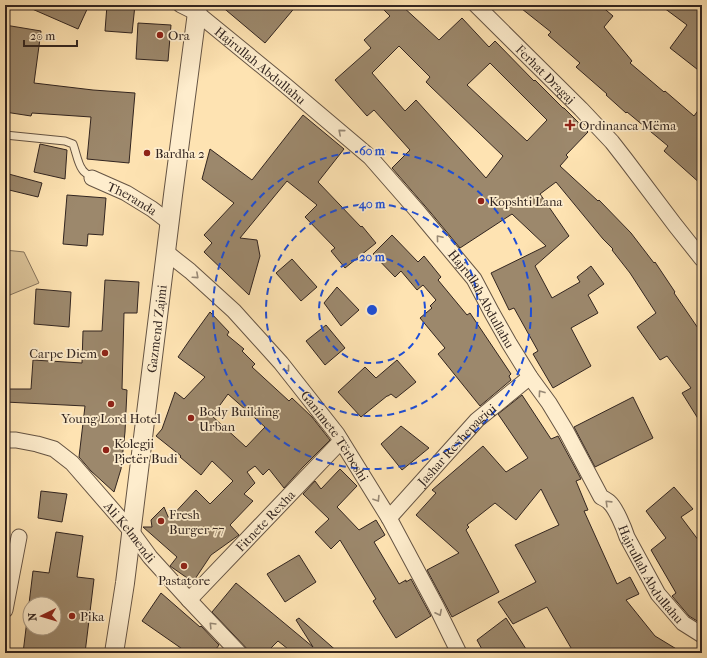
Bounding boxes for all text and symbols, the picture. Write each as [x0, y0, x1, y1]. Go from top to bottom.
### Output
scale bar [24, 22, 77, 48]
street label: Hajrullah Abdullahu [212, 23, 309, 107]
place label: Ora [168, 28, 191, 43]
text: 20 m [30, 29, 55, 43]
marker: Ora [155, 30, 165, 40]
street label: Ferhat Dragaj [513, 41, 578, 107]
place label: Ordinanca Mëma [579, 118, 677, 133]
marker: Ordinanca Mëma [564, 119, 576, 131]
one-way arrow [339, 130, 346, 137]
text: 60 m [359, 144, 386, 158]
place label: Bardha 2 [155, 146, 205, 161]
marker: Bardha 2 [142, 148, 152, 158]
street label: Theranda [105, 178, 161, 218]
place label: Kopshti Lana [489, 194, 564, 209]
marker: Kopshti Lana [476, 196, 486, 206]
text: 40 m [358, 197, 386, 212]
one-way arrow [437, 235, 444, 242]
street label: Hajrullah Abdullahu [445, 247, 518, 351]
text: 20 m [359, 250, 386, 264]
one-way arrow [191, 272, 199, 279]
street label: Gazmend Zajmi [144, 284, 169, 374]
centre of rings [365, 303, 379, 317]
place label: Carpe Diem [29, 346, 97, 361]
marker: Carpe Diem [100, 348, 110, 358]
one-way arrow [282, 365, 289, 372]
street label: Ganimete Tërbeshi [298, 388, 372, 484]
one-way arrow [539, 390, 546, 397]
marker: Young Lord Hotel [106, 399, 116, 409]
street label: Jashar Rexhepagiqi [414, 400, 499, 489]
place label: Body Building Urban [199, 404, 280, 434]
place label: Young Lord Hotel [60, 411, 161, 426]
marker: Body Building Urban [186, 413, 196, 423]
place label: Kolegji Pjetër Budi [114, 436, 178, 466]
marker: Kolegji Pjetër Budi [101, 445, 111, 455]
street label: Fitnete Rexha [232, 486, 298, 554]
one-way arrow [372, 495, 379, 502]
street label: Ali Kelmendi [101, 498, 159, 566]
one-way arrow [605, 500, 613, 508]
place label: Fresh Burger 77 [169, 507, 225, 537]
marker: Fresh Burger 77 [156, 516, 166, 526]
street label: Hajrullah Abdullahu [616, 523, 687, 626]
marker: Pastatore [179, 561, 189, 571]
place label: Pastatore [158, 573, 211, 588]
north arrow [22, 596, 62, 636]
place label: Pika [80, 609, 105, 624]
one-way arrow [434, 609, 442, 616]
text: N [26, 611, 39, 622]
marker: Pika [67, 611, 77, 621]
one-way arrow [209, 622, 217, 630]

